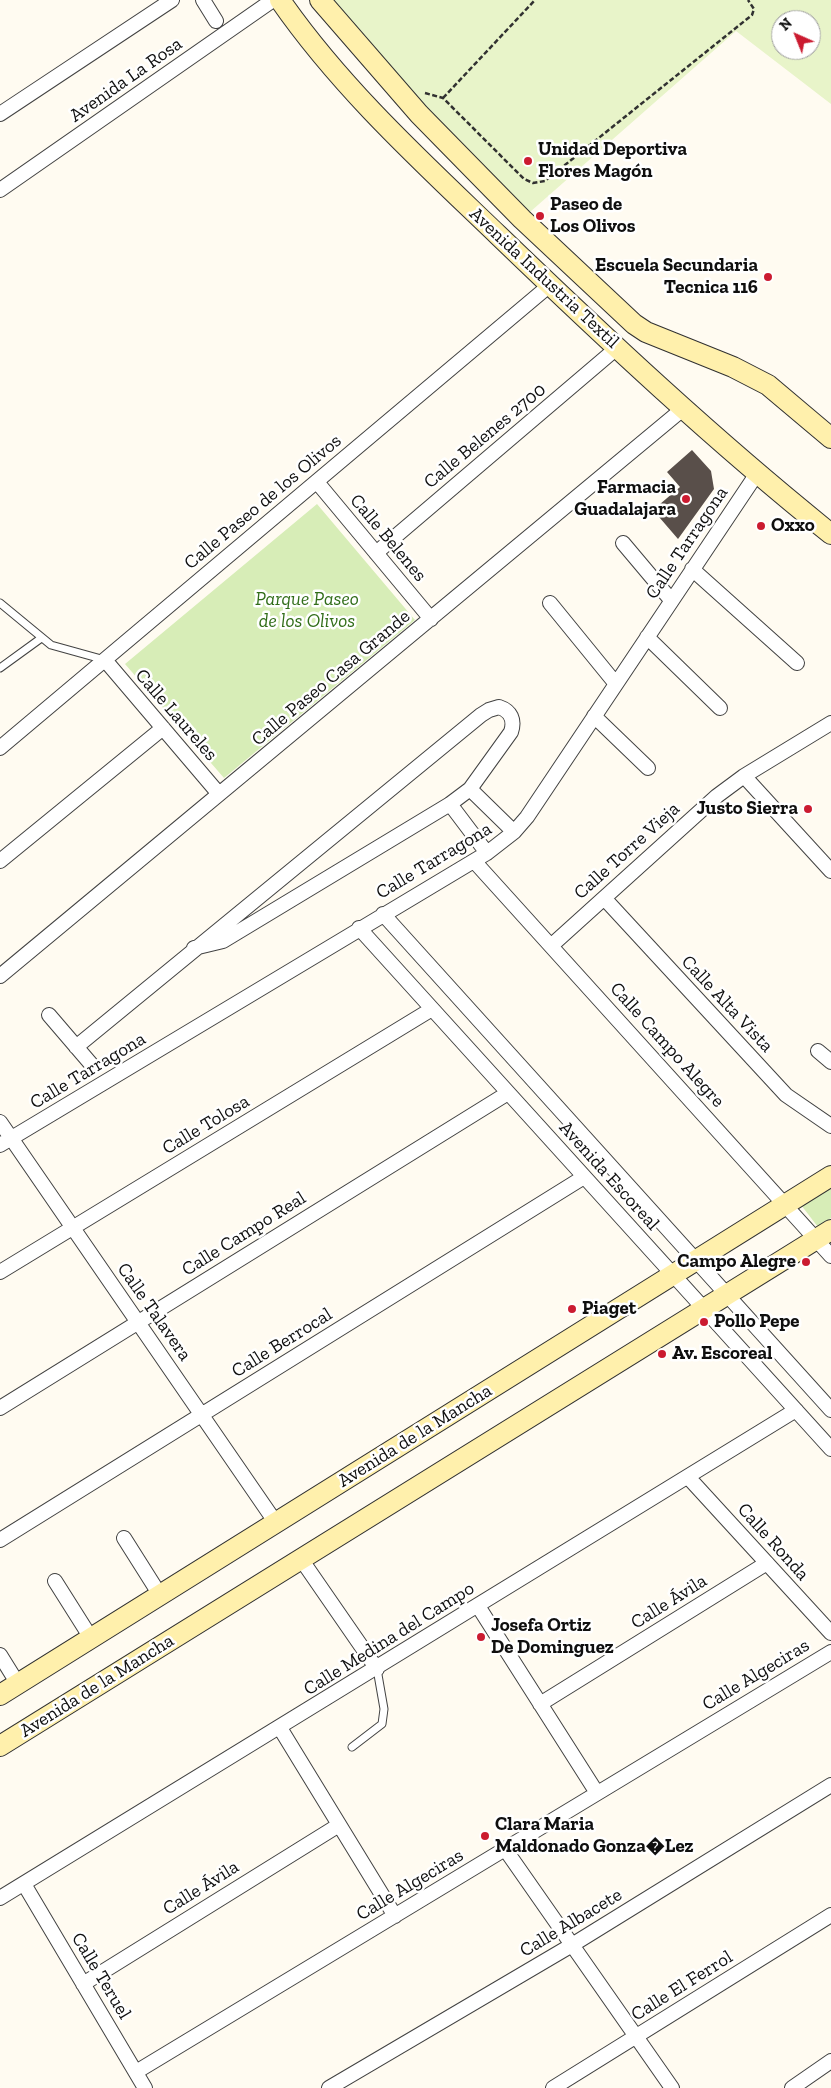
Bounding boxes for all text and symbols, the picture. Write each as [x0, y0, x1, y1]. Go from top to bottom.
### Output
north arrow [771, 10, 821, 60]
text: N [776, 15, 796, 34]
street label: Avenida La Rosa [65, 33, 187, 127]
place label: Unidad Deportiva Flores Magón [538, 139, 687, 183]
marker: Unidad Deportiva Flores Magón [522, 155, 534, 167]
place label: Paseo de Los Olivos [550, 194, 635, 238]
street label: Avenida Industria Textil [464, 203, 624, 353]
marker: Paseo de Los Olivos [534, 210, 546, 222]
place label: Escuela Secundaria Tecnica 116 [595, 255, 758, 299]
marker: Escuela Secundaria Tecnica 116 [762, 271, 774, 283]
street label: Calle Belenes 2700 [419, 378, 551, 494]
street label: Calle Paseo de los Olivos [180, 430, 346, 574]
place label: Farmacia Guadalajara [574, 477, 676, 521]
street label: Calle Tarragona [641, 483, 733, 603]
street label: Calle Belenes [345, 490, 431, 586]
marker: Farmacia Guadalajara [680, 493, 692, 505]
place label: Oxxo [771, 515, 815, 537]
marker: Oxxo [755, 520, 767, 532]
park label: Parque Paseo de los Olivos [255, 589, 359, 633]
street label: Calle Paseo Casa Grande [247, 605, 415, 751]
street label: Calle Laureles [130, 664, 222, 766]
street label: Calle Torre Vieja [569, 798, 685, 904]
place label: Justo Sierra [696, 798, 798, 820]
marker: Justo Sierra [802, 803, 814, 815]
street label: Calle Tarragona [372, 818, 496, 904]
street label: Calle Alta Vista [676, 951, 778, 1057]
street label: Calle Campo Alegre [605, 978, 729, 1112]
street label: Calle Tarragona [26, 1028, 150, 1114]
street label: Calle Tolosa [158, 1090, 254, 1160]
street label: Avenida Escoreal [554, 1117, 664, 1235]
street label: Calle Campo Real [178, 1187, 310, 1281]
place label: Campo Alegre [677, 1251, 796, 1273]
marker: Campo Alegre [800, 1256, 812, 1268]
street label: Calle Talavera [112, 1259, 196, 1365]
place label: Piaget [582, 1298, 636, 1320]
street label: Calle Berrocal [228, 1303, 336, 1383]
marker: Piaget [566, 1303, 578, 1315]
place label: Pollo Pepe [714, 1311, 799, 1333]
marker: Pollo Pepe [698, 1316, 710, 1328]
place label: Av. Escoreal [672, 1343, 773, 1365]
marker: Av. Escoreal [656, 1348, 668, 1360]
street label: Avenida de la Mancha [334, 1379, 496, 1493]
street label: Calle Ronda [732, 1499, 814, 1585]
street label: Calle Ávila [627, 1570, 711, 1634]
street label: Calle Medina del Campo [299, 1577, 479, 1701]
place label: Josefa Ortiz De Dominguez [491, 1615, 614, 1659]
street label: Avenida de la Mancha [16, 1629, 178, 1743]
marker: Josefa Ortiz De Dominguez [475, 1631, 487, 1643]
street label: Calle Algeciras [698, 1634, 814, 1716]
place label: Clara Maria Maldonado Gonza�Lez [495, 1814, 694, 1858]
marker: Clara Maria Maldonado Gonza�Lez [479, 1830, 491, 1842]
street label: Calle Algeciras [352, 1844, 468, 1926]
street label: Calle Ávila [159, 1856, 243, 1920]
street label: Calle Albacete [516, 1884, 626, 1962]
street label: Calle Teruel [66, 1929, 136, 2023]
street label: Calle El Ferrol [627, 1946, 737, 2026]

